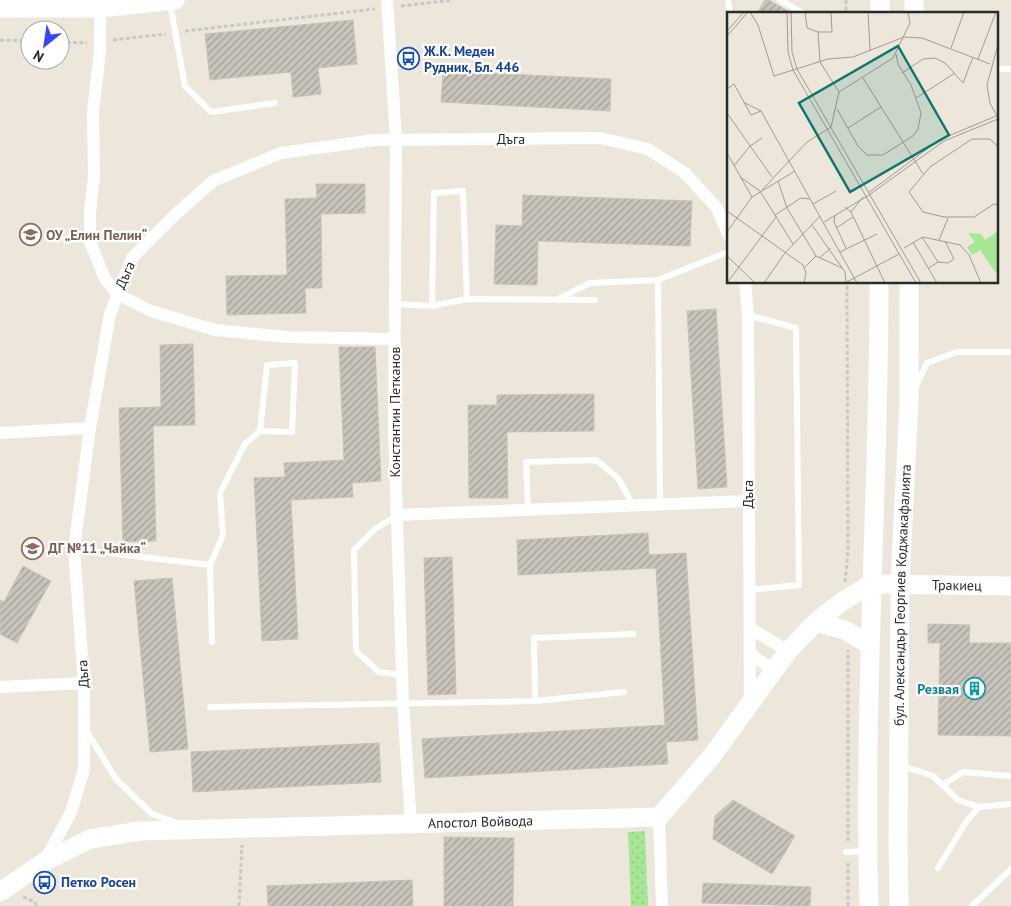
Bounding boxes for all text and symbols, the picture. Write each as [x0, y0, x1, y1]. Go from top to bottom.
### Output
inset map [727, 12, 998, 284]
north arrow [20, 20, 70, 70]
place label: Ж.К. Меден Рудник, Бл. 446 [423, 42, 519, 76]
text: N [30, 46, 47, 66]
bus stop icon: Ж.К. Меден Рудник, Бл. 446 [396, 47, 420, 71]
street label: Дъга [497, 130, 525, 148]
school or university icon: ОУ „Елин Пелин“ [18, 223, 42, 247]
place label: ОУ „Елин Пелин“ [46, 226, 148, 244]
street label: Дъга [111, 258, 139, 292]
street label: Константин Петканов [386, 347, 404, 477]
street label: бул. Александър Георгиев Коджакафалията [890, 464, 915, 726]
street label: Дъга [739, 480, 757, 508]
school or university icon: ДГ №11 „Чайка“ [20, 536, 44, 560]
place label: ДГ №11 „Чайка“ [48, 539, 146, 557]
street label: Тракиец [932, 576, 982, 595]
street label: Дъга [73, 659, 93, 689]
building icon: Резвая [963, 677, 987, 701]
place label: Резвая [917, 680, 959, 698]
street label: Апостол Войвода [428, 811, 533, 832]
bus stop icon: Петко Росен [33, 870, 57, 894]
place label: Петко Росен [61, 873, 136, 891]

